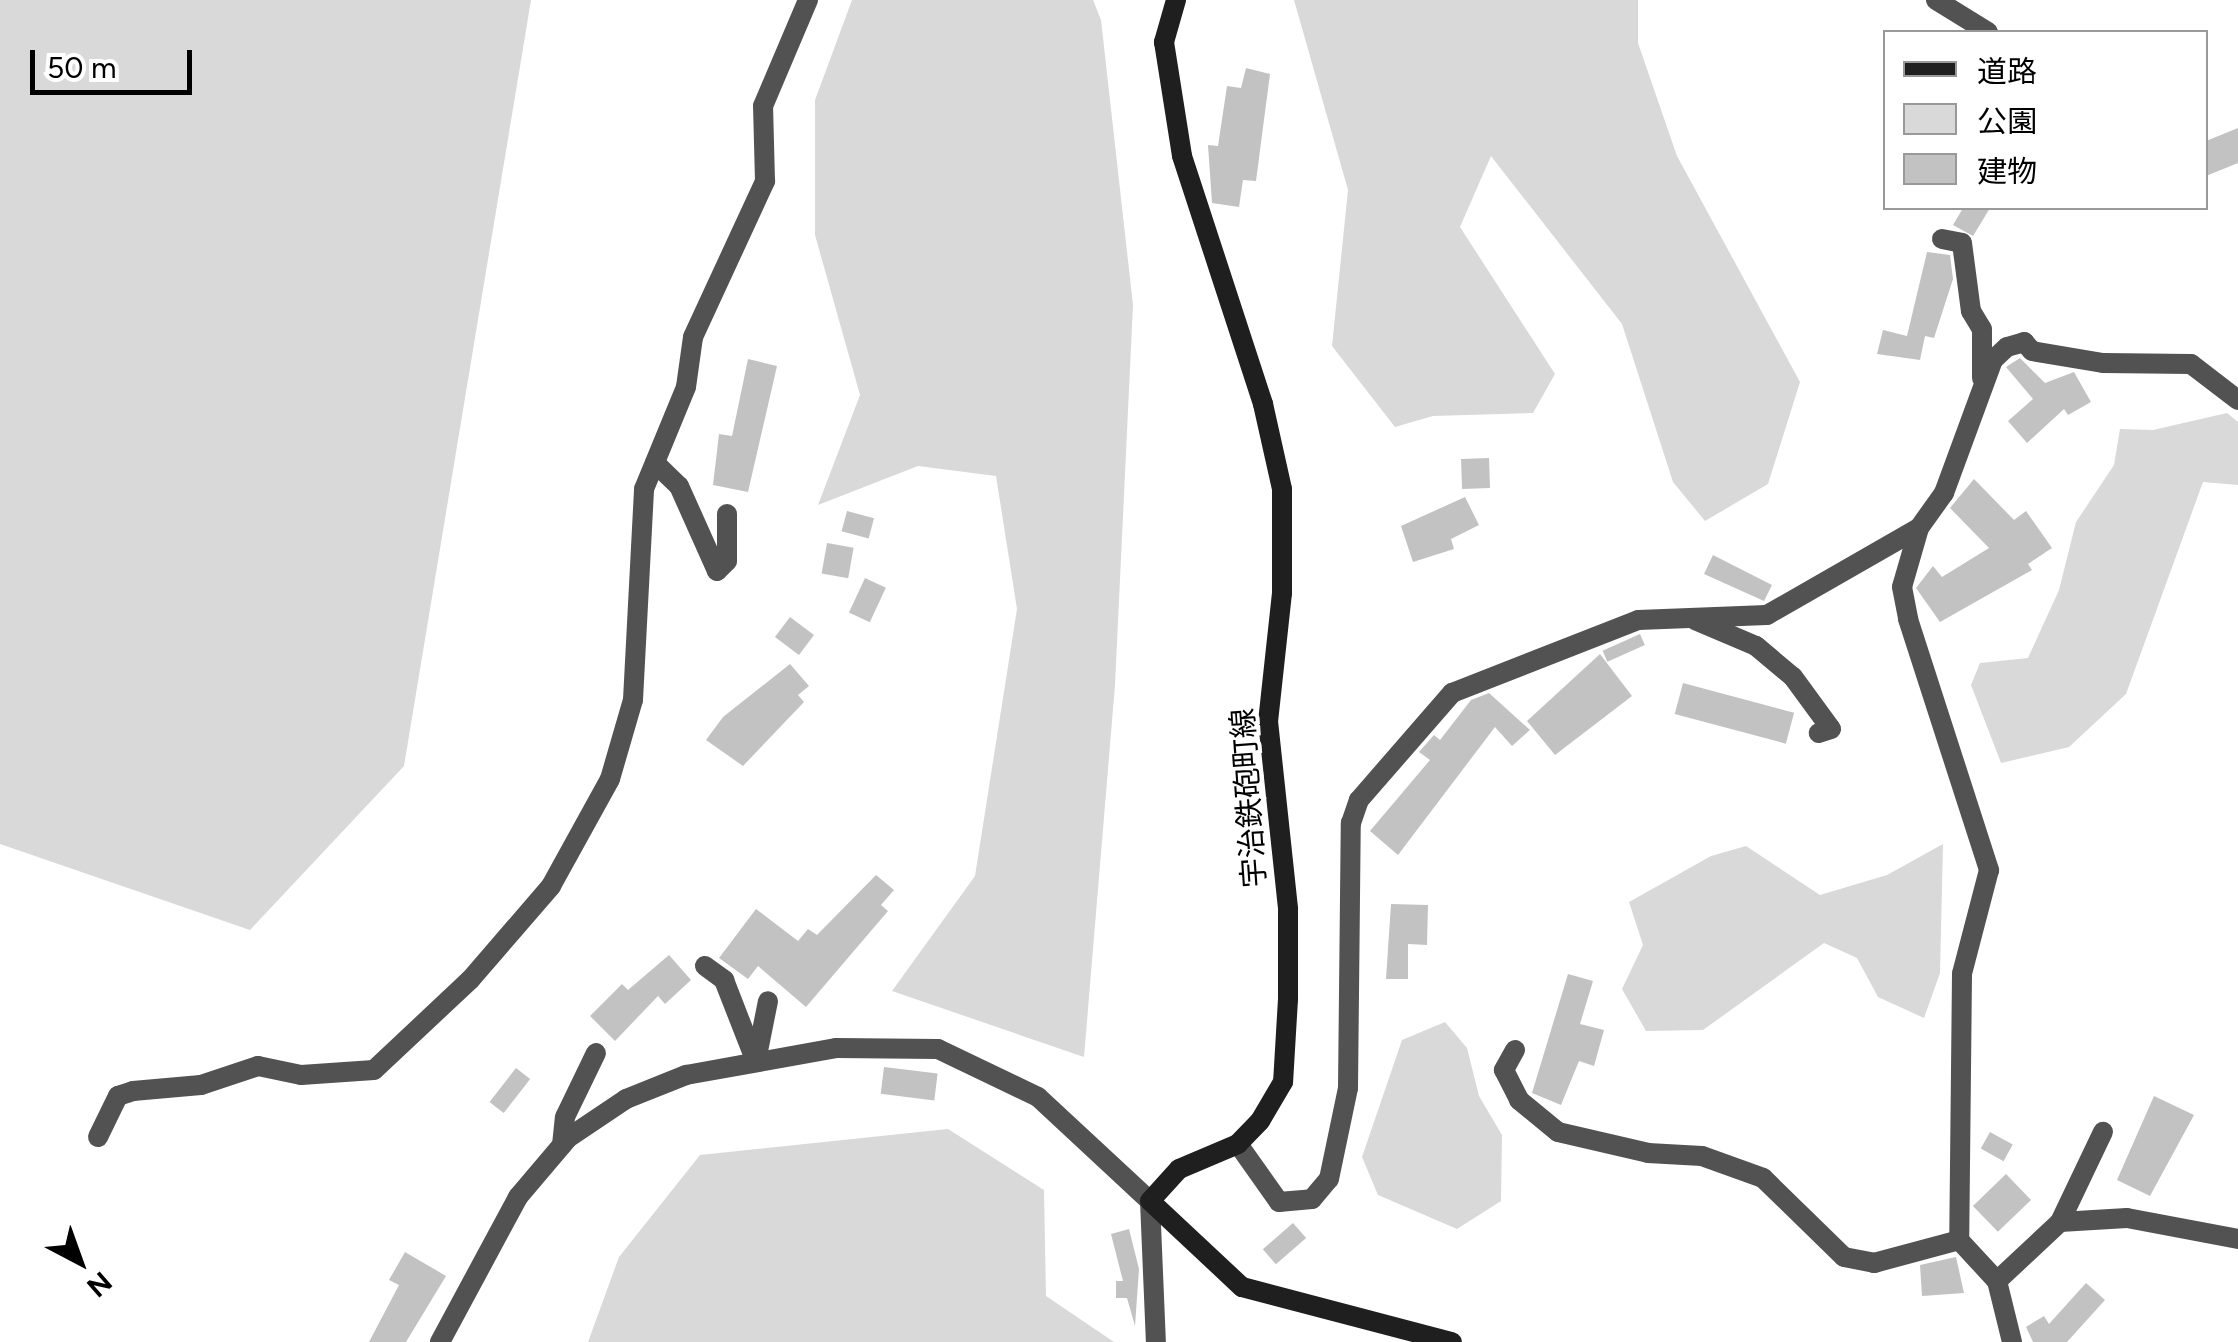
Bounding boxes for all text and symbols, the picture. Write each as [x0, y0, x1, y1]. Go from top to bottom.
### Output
scale bar [35, 30, 198, 92]
legend [1883, 30, 2208, 210]
text: 50 m [47, 49, 116, 86]
text: 道路 [1977, 53, 2037, 90]
text: 公園 [1977, 103, 2037, 140]
text: 建物 [1977, 153, 2037, 190]
street label: 宇治鉄砲町線 [1225, 707, 1273, 889]
north arrow [30, 1212, 130, 1312]
text: N [80, 1265, 119, 1305]

